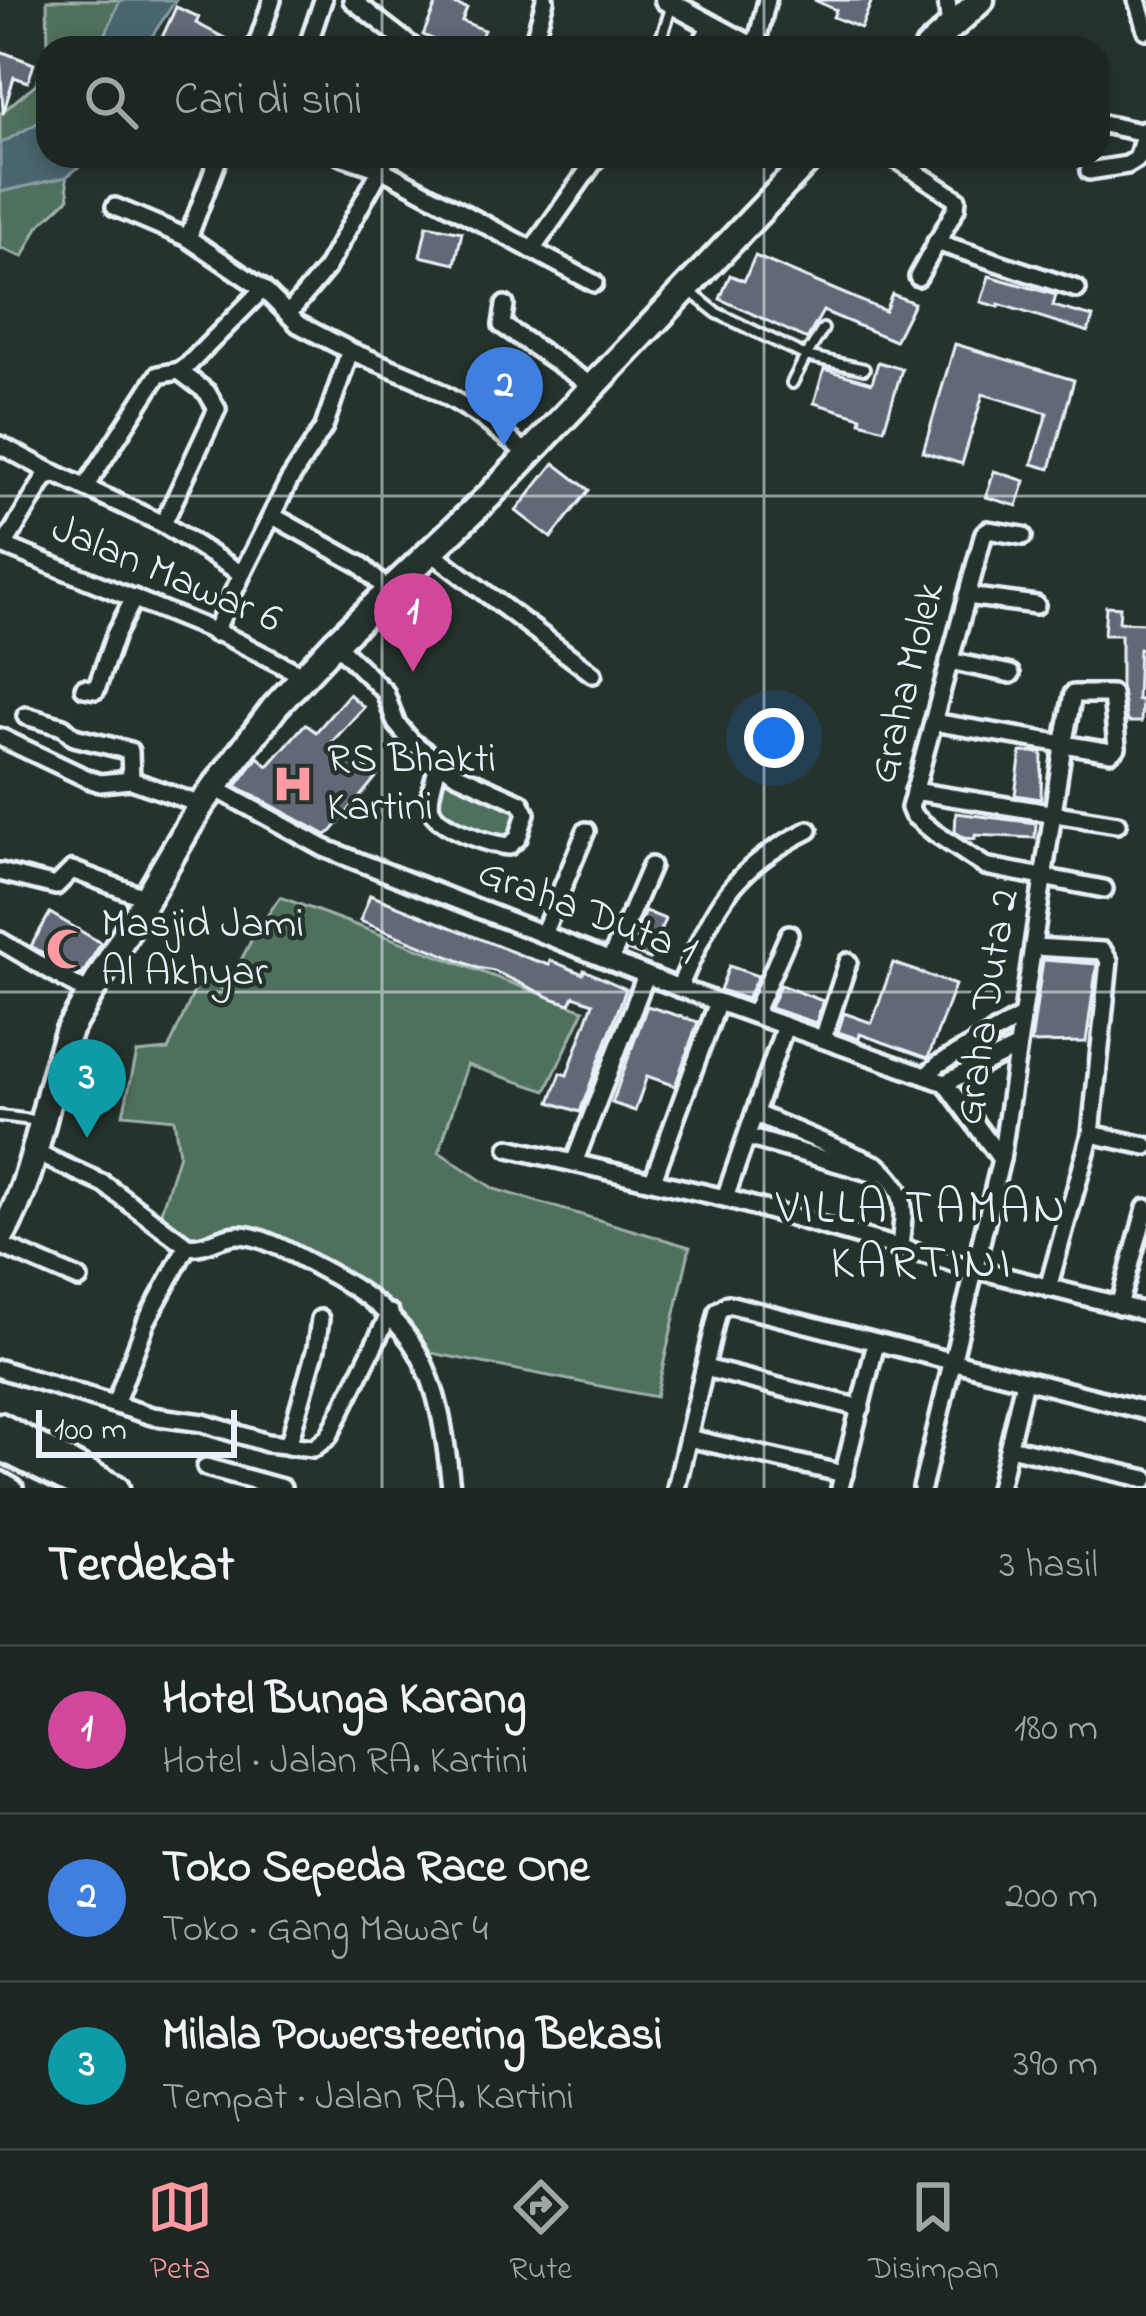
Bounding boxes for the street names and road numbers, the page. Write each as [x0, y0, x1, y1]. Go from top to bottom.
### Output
street label: Jalan Mawar 6 [42, 499, 290, 651]
street label: Graha Molek [854, 575, 963, 790]
street label: Graha Duta 1 [468, 843, 706, 983]
street label: Graha Duta 2 [939, 885, 1037, 1129]

